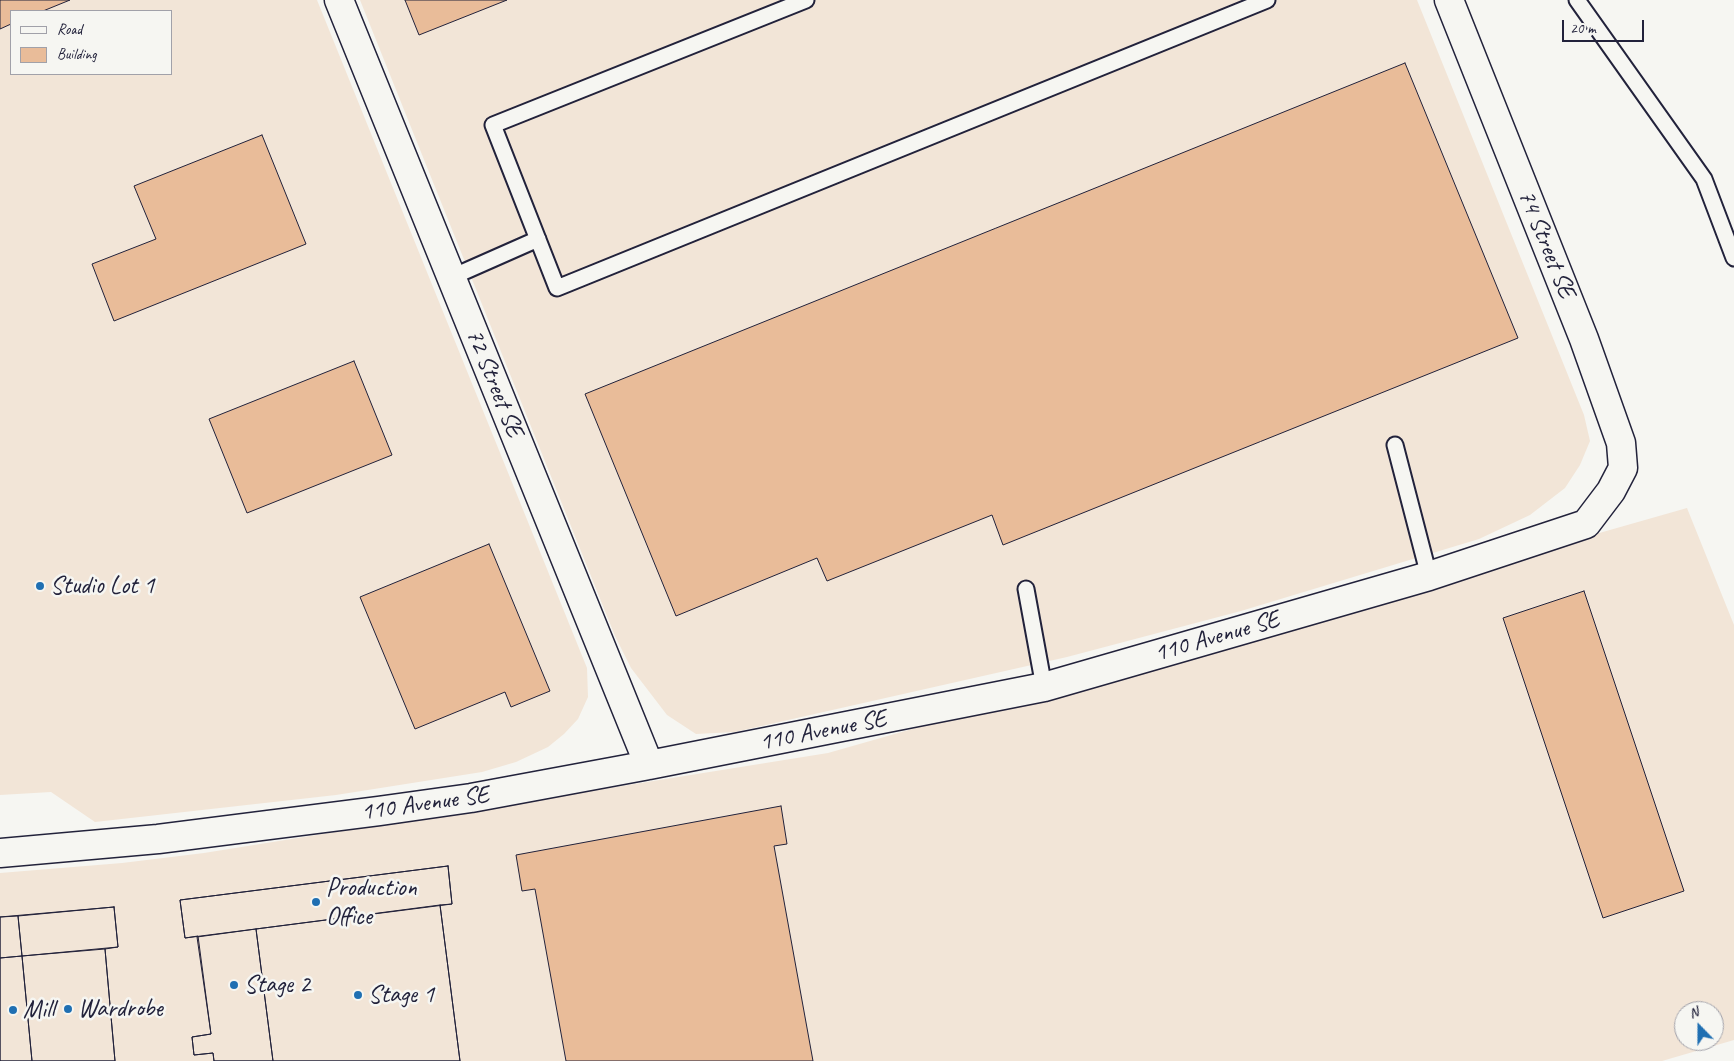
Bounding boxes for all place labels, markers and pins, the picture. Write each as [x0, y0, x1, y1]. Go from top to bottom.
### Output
place label: Studio Lot 1 [50, 571, 155, 601]
marker: Studio Lot 1 [34, 580, 46, 592]
place label: Production Office [326, 873, 417, 932]
marker: Production Office [310, 896, 322, 908]
place label: Stage 2 [244, 970, 310, 1000]
marker: Stage 2 [228, 979, 240, 991]
place label: Stage 1 [368, 980, 434, 1010]
marker: Stage 1 [352, 989, 364, 1001]
place label: Wardrobe [78, 994, 163, 1024]
place label: Mill [23, 995, 54, 1025]
marker: Wardrobe [62, 1003, 74, 1015]
marker: Mill [7, 1004, 19, 1016]

